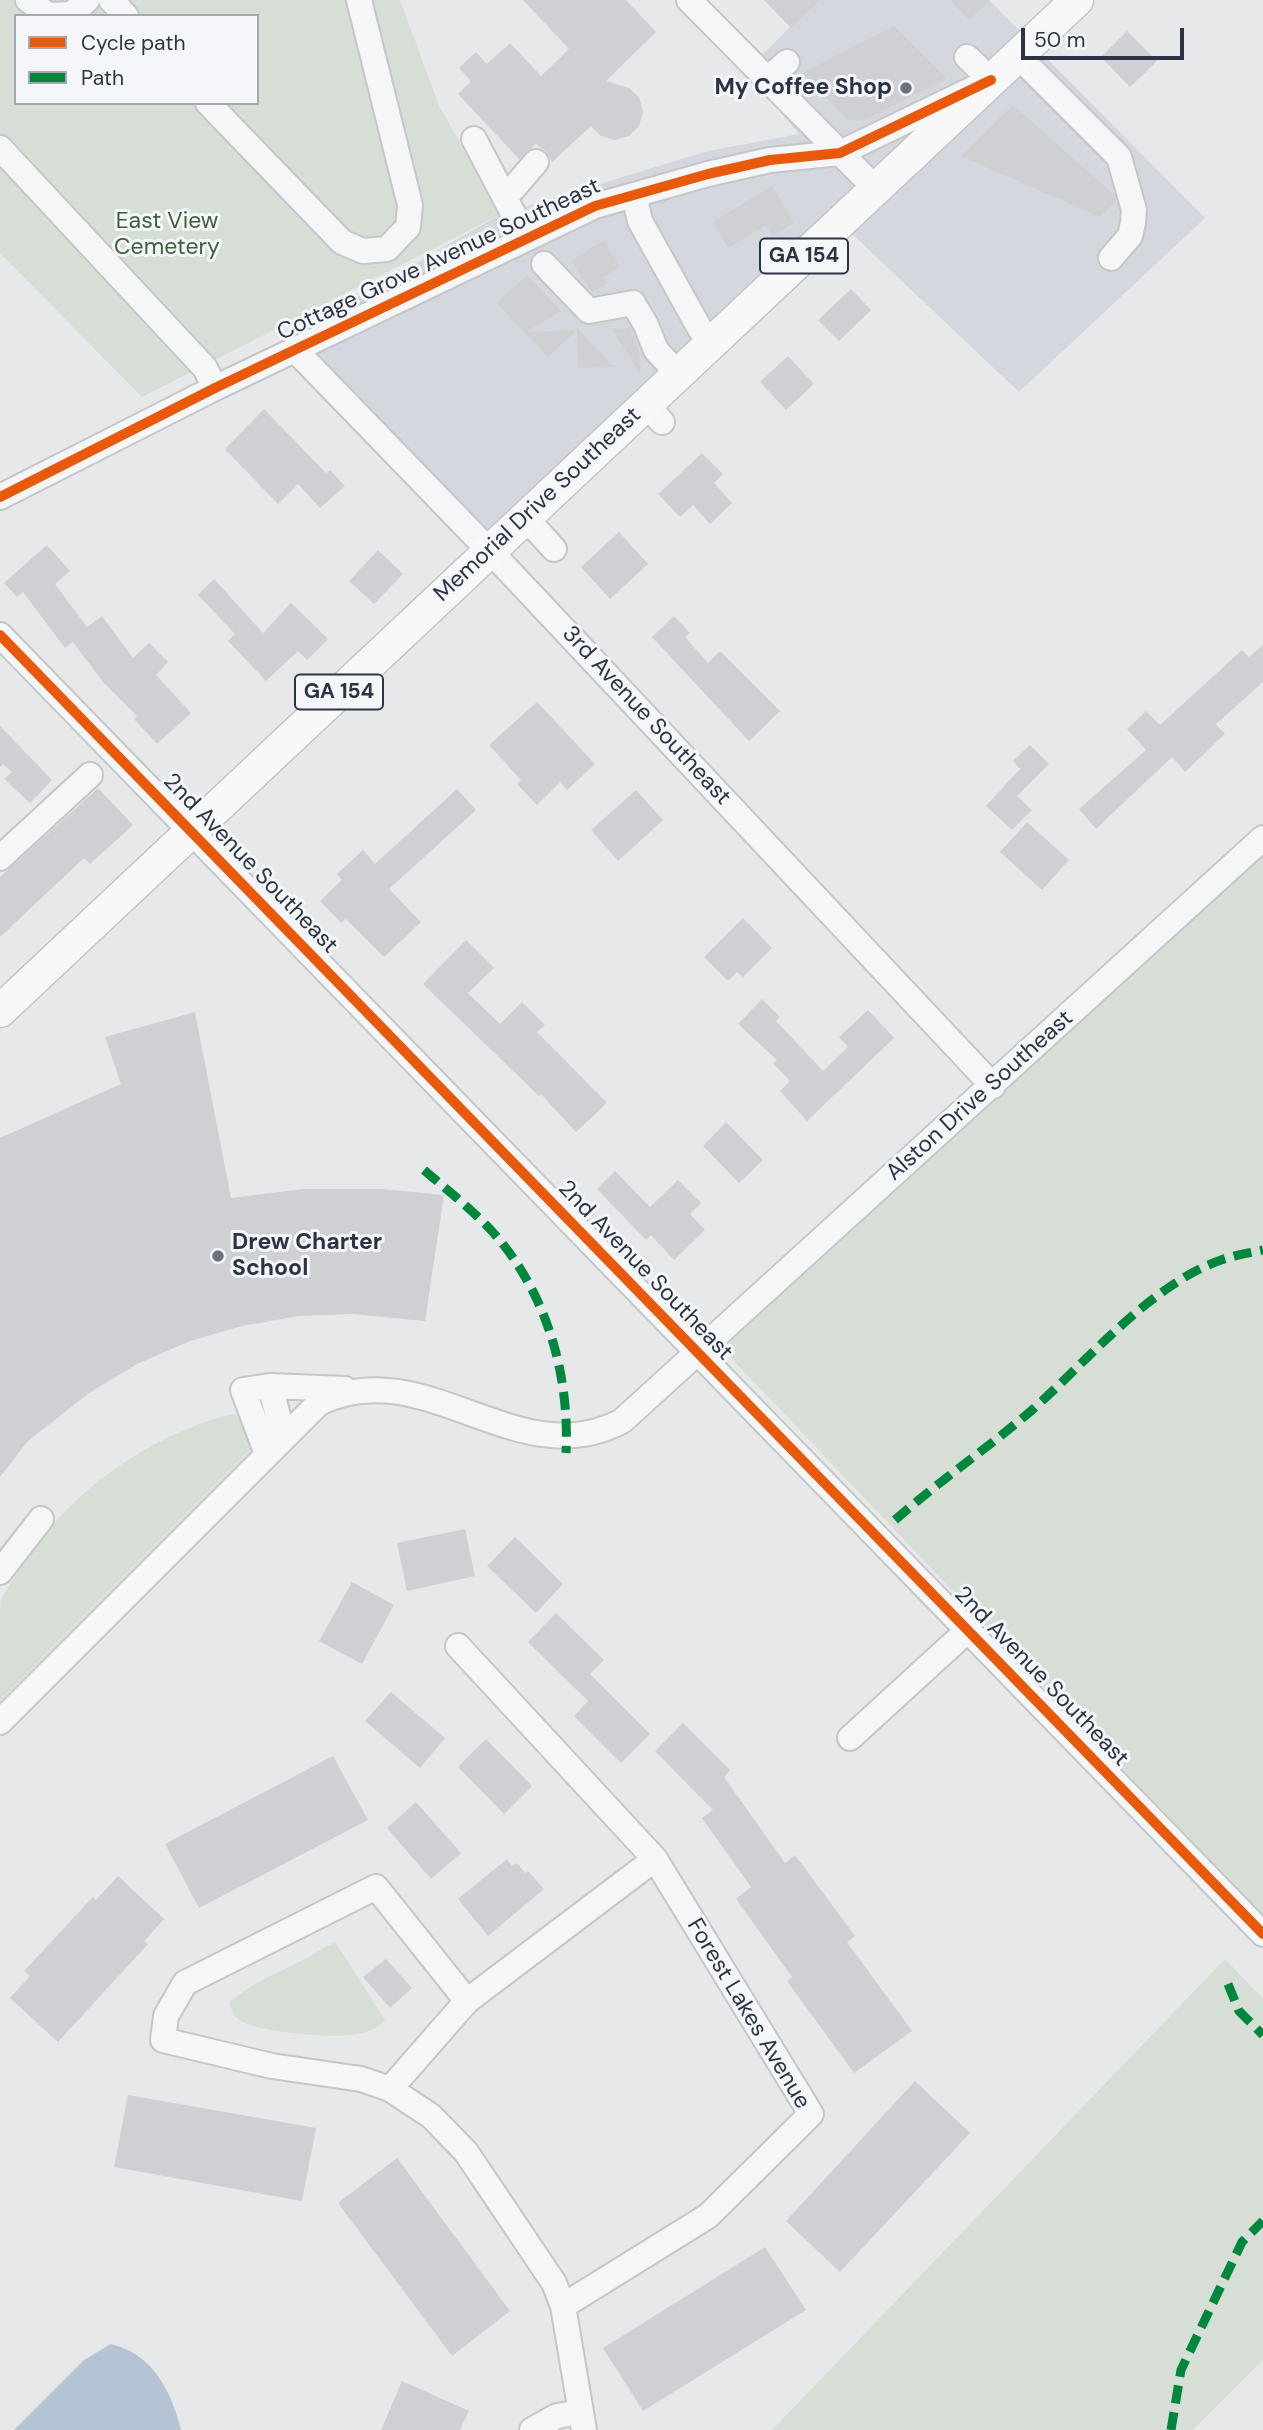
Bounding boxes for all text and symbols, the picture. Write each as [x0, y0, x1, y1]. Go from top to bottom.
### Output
legend [14, 14, 259, 105]
scale bar [1025, 14, 1188, 58]
text: 50 m [1034, 26, 1085, 54]
text: Cycle path [81, 29, 186, 57]
text: Path [81, 64, 124, 92]
place label: My Coffee Shop [714, 74, 892, 102]
marker: My Coffee Shop [898, 80, 914, 96]
street label: Cottage Grove Avenue Southeast [273, 173, 605, 347]
park label: East View Cemetery [114, 208, 220, 262]
road number: GA 154 [760, 238, 848, 274]
street label: Memorial Drive Southeast [429, 402, 647, 608]
street label: 3rd Avenue Southeast [556, 621, 736, 811]
road number: GA 154 [295, 674, 383, 710]
street label: 2nd Avenue Southeast [157, 768, 343, 960]
street label: Alston Drive Southeast [881, 1005, 1079, 1187]
street label: 2nd Avenue Southeast [552, 1175, 738, 1367]
place label: Drew Charter School [232, 1229, 382, 1283]
marker: Drew Charter School [210, 1248, 226, 1264]
street label: 2nd Avenue Southeast [948, 1581, 1134, 1773]
street label: Forest Lakes Avenue [680, 1914, 816, 2114]

